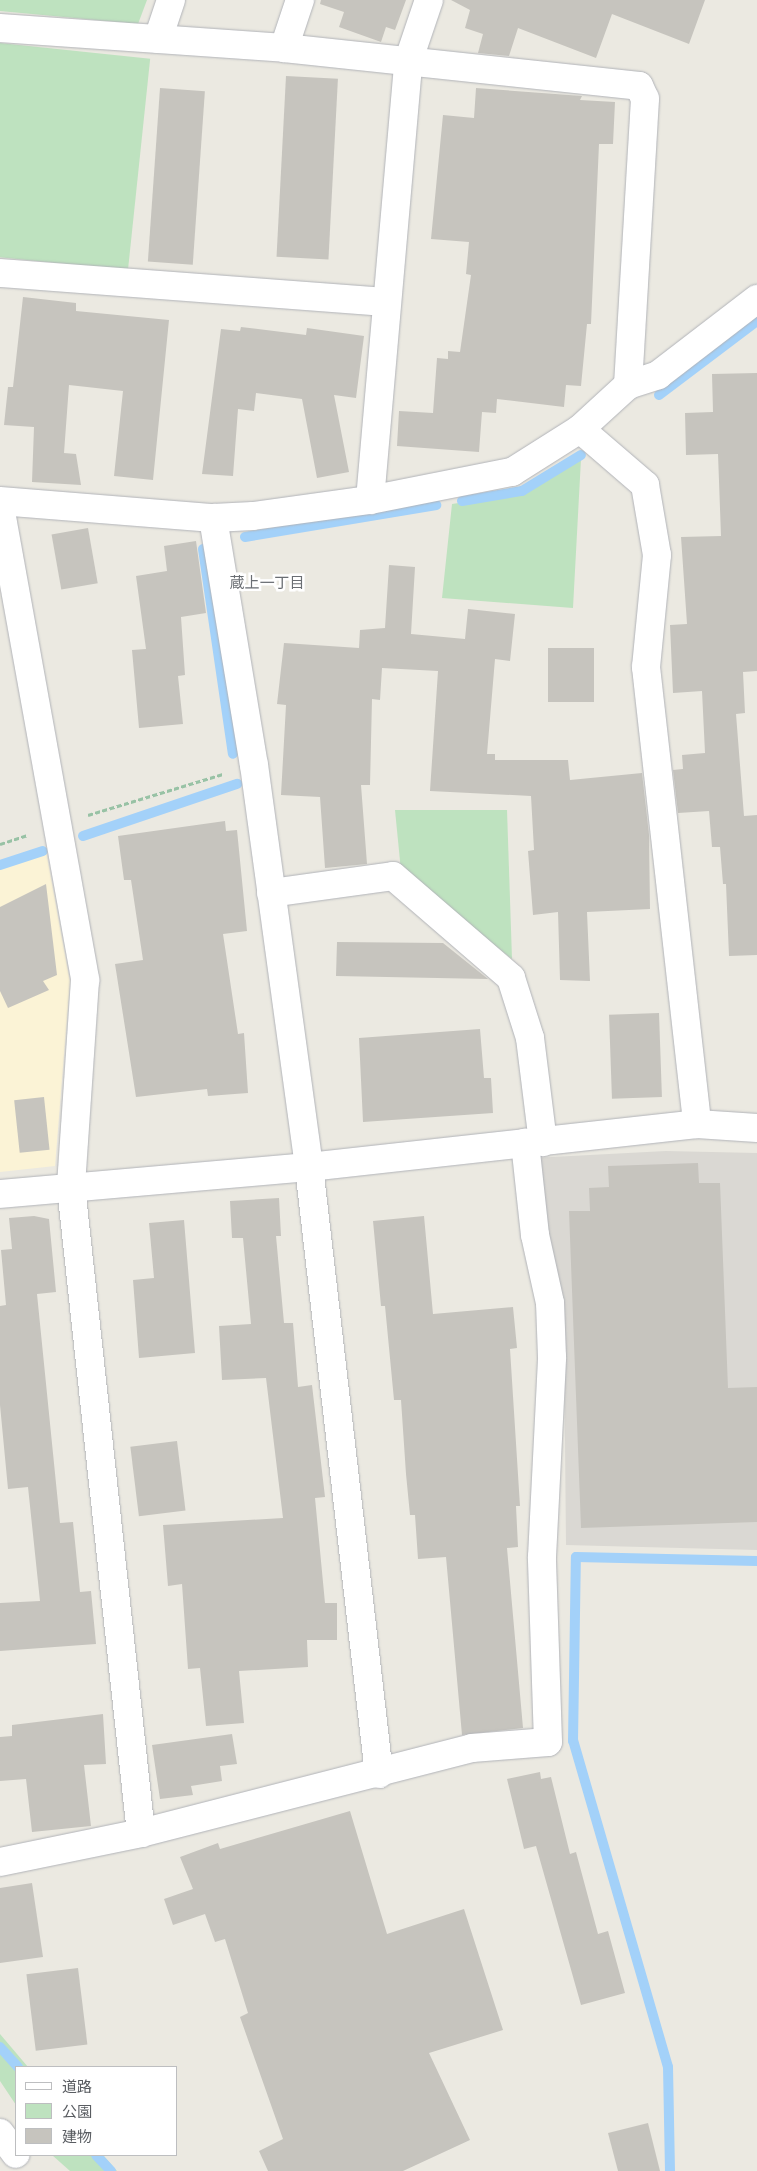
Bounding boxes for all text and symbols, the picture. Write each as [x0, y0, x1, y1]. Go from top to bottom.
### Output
district label: 蔵上一丁目 [230, 574, 304, 592]
legend [15, 2066, 178, 2156]
text: 道路 [62, 2077, 92, 2095]
text: 公園 [62, 2102, 92, 2120]
text: 建物 [62, 2127, 92, 2145]

